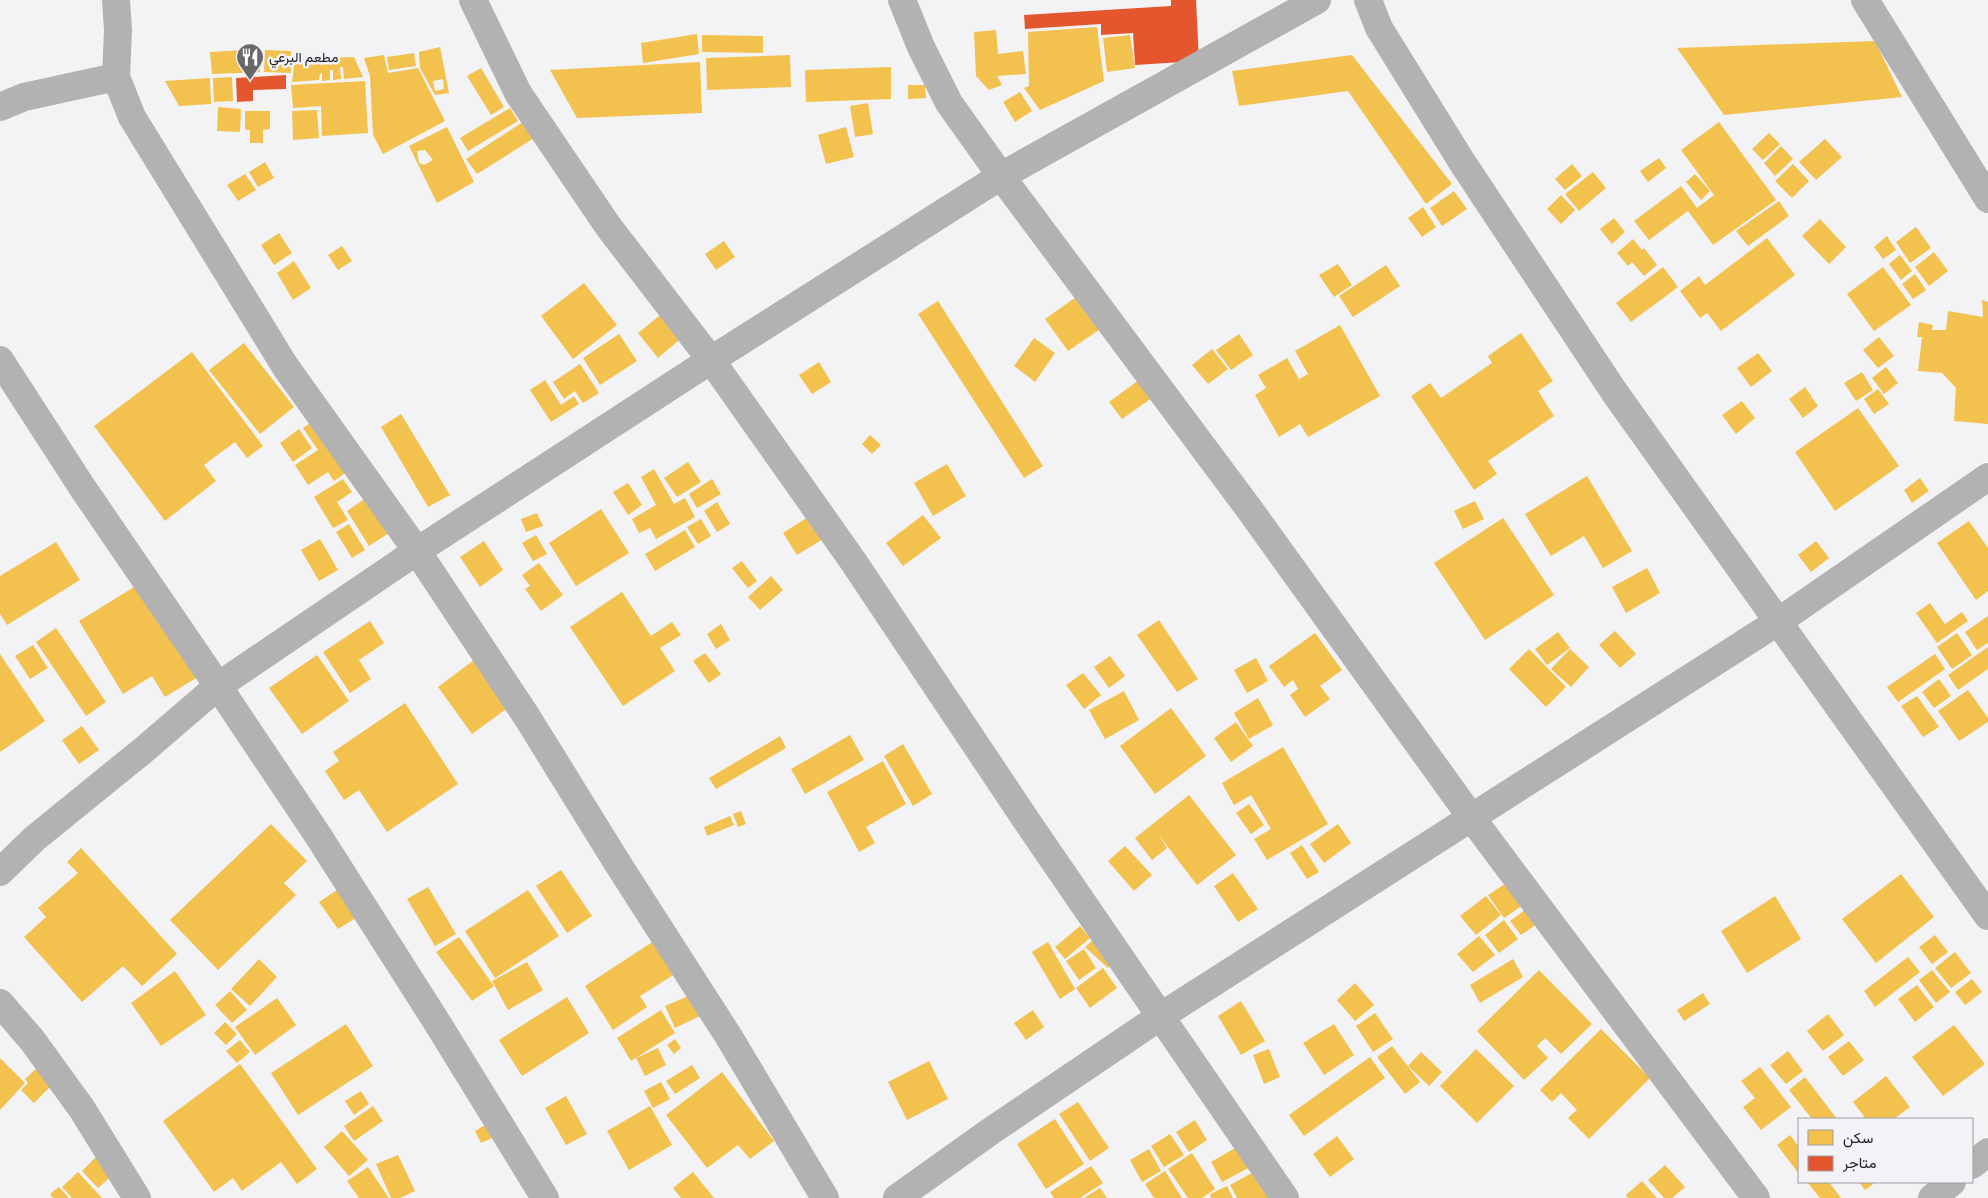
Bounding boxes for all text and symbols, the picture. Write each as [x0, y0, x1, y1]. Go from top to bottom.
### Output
restaurant icon: مطعم البرعي [235, 42, 265, 81]
place label: مطعم البرعي [269, 47, 338, 69]
legend [1798, 1118, 1973, 1183]
text: سكن [1843, 1127, 1873, 1148]
text: متاجر [1842, 1152, 1877, 1173]

